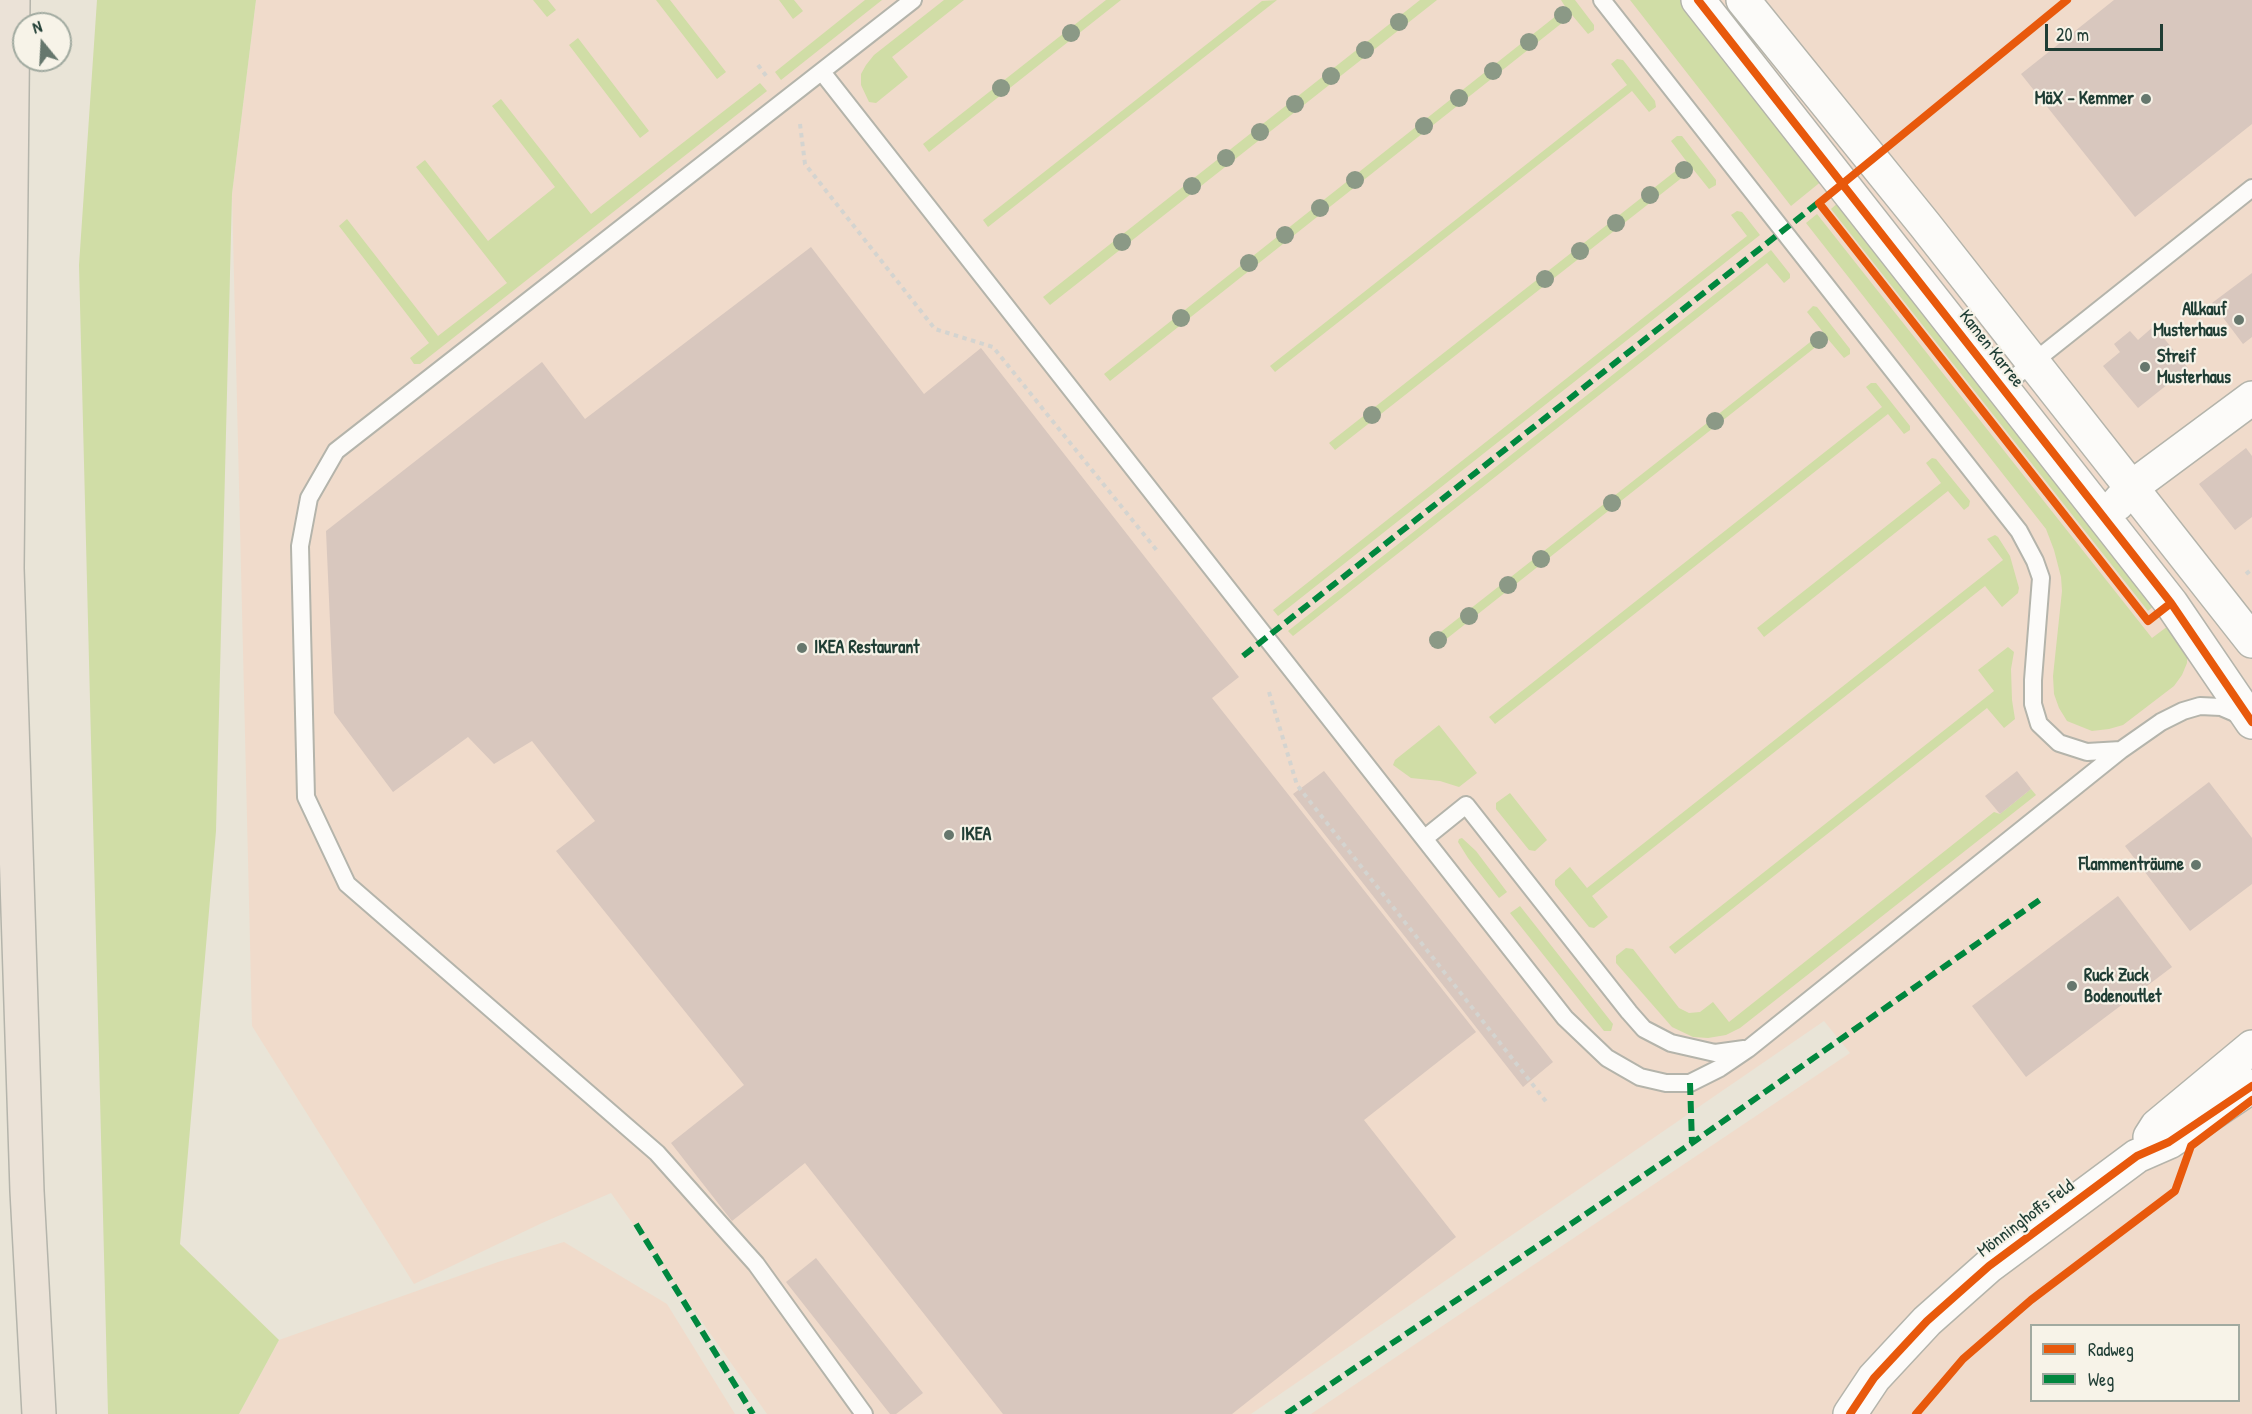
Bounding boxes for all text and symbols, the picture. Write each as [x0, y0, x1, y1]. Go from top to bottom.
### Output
north arrow [12, 12, 72, 72]
scale bar [2048, 12, 2166, 50]
text: N [30, 15, 44, 39]
text: 20 m [2056, 22, 2089, 47]
place label: MäX - Kemmer [2035, 88, 2134, 110]
marker: MäX - Kemmer [2139, 92, 2153, 106]
place label: Allkauf Musterhaus [2153, 299, 2227, 342]
street label: Kamen Karree [1954, 306, 2028, 392]
marker: Allkauf Musterhaus [2232, 313, 2246, 327]
place label: Streif Musterhaus [2157, 346, 2231, 388]
marker: Streif Musterhaus [2138, 360, 2152, 374]
place label: IKEA Restaurant [814, 637, 920, 659]
marker: IKEA Restaurant [795, 641, 809, 655]
place label: IKEA [961, 824, 991, 846]
marker: IKEA [942, 828, 956, 842]
place label: Flammenträume [2079, 854, 2184, 876]
marker: Flammenträume [2189, 858, 2203, 872]
place label: Ruck Zuck Bodenoutlet [2084, 965, 2161, 1008]
marker: Ruck Zuck Bodenoutlet [2065, 979, 2079, 993]
street label: Mönninghoffs Feld [1973, 1176, 2079, 1262]
legend [2030, 1324, 2240, 1402]
text: Radweg [2088, 1337, 2134, 1362]
text: Weg [2088, 1367, 2114, 1392]

